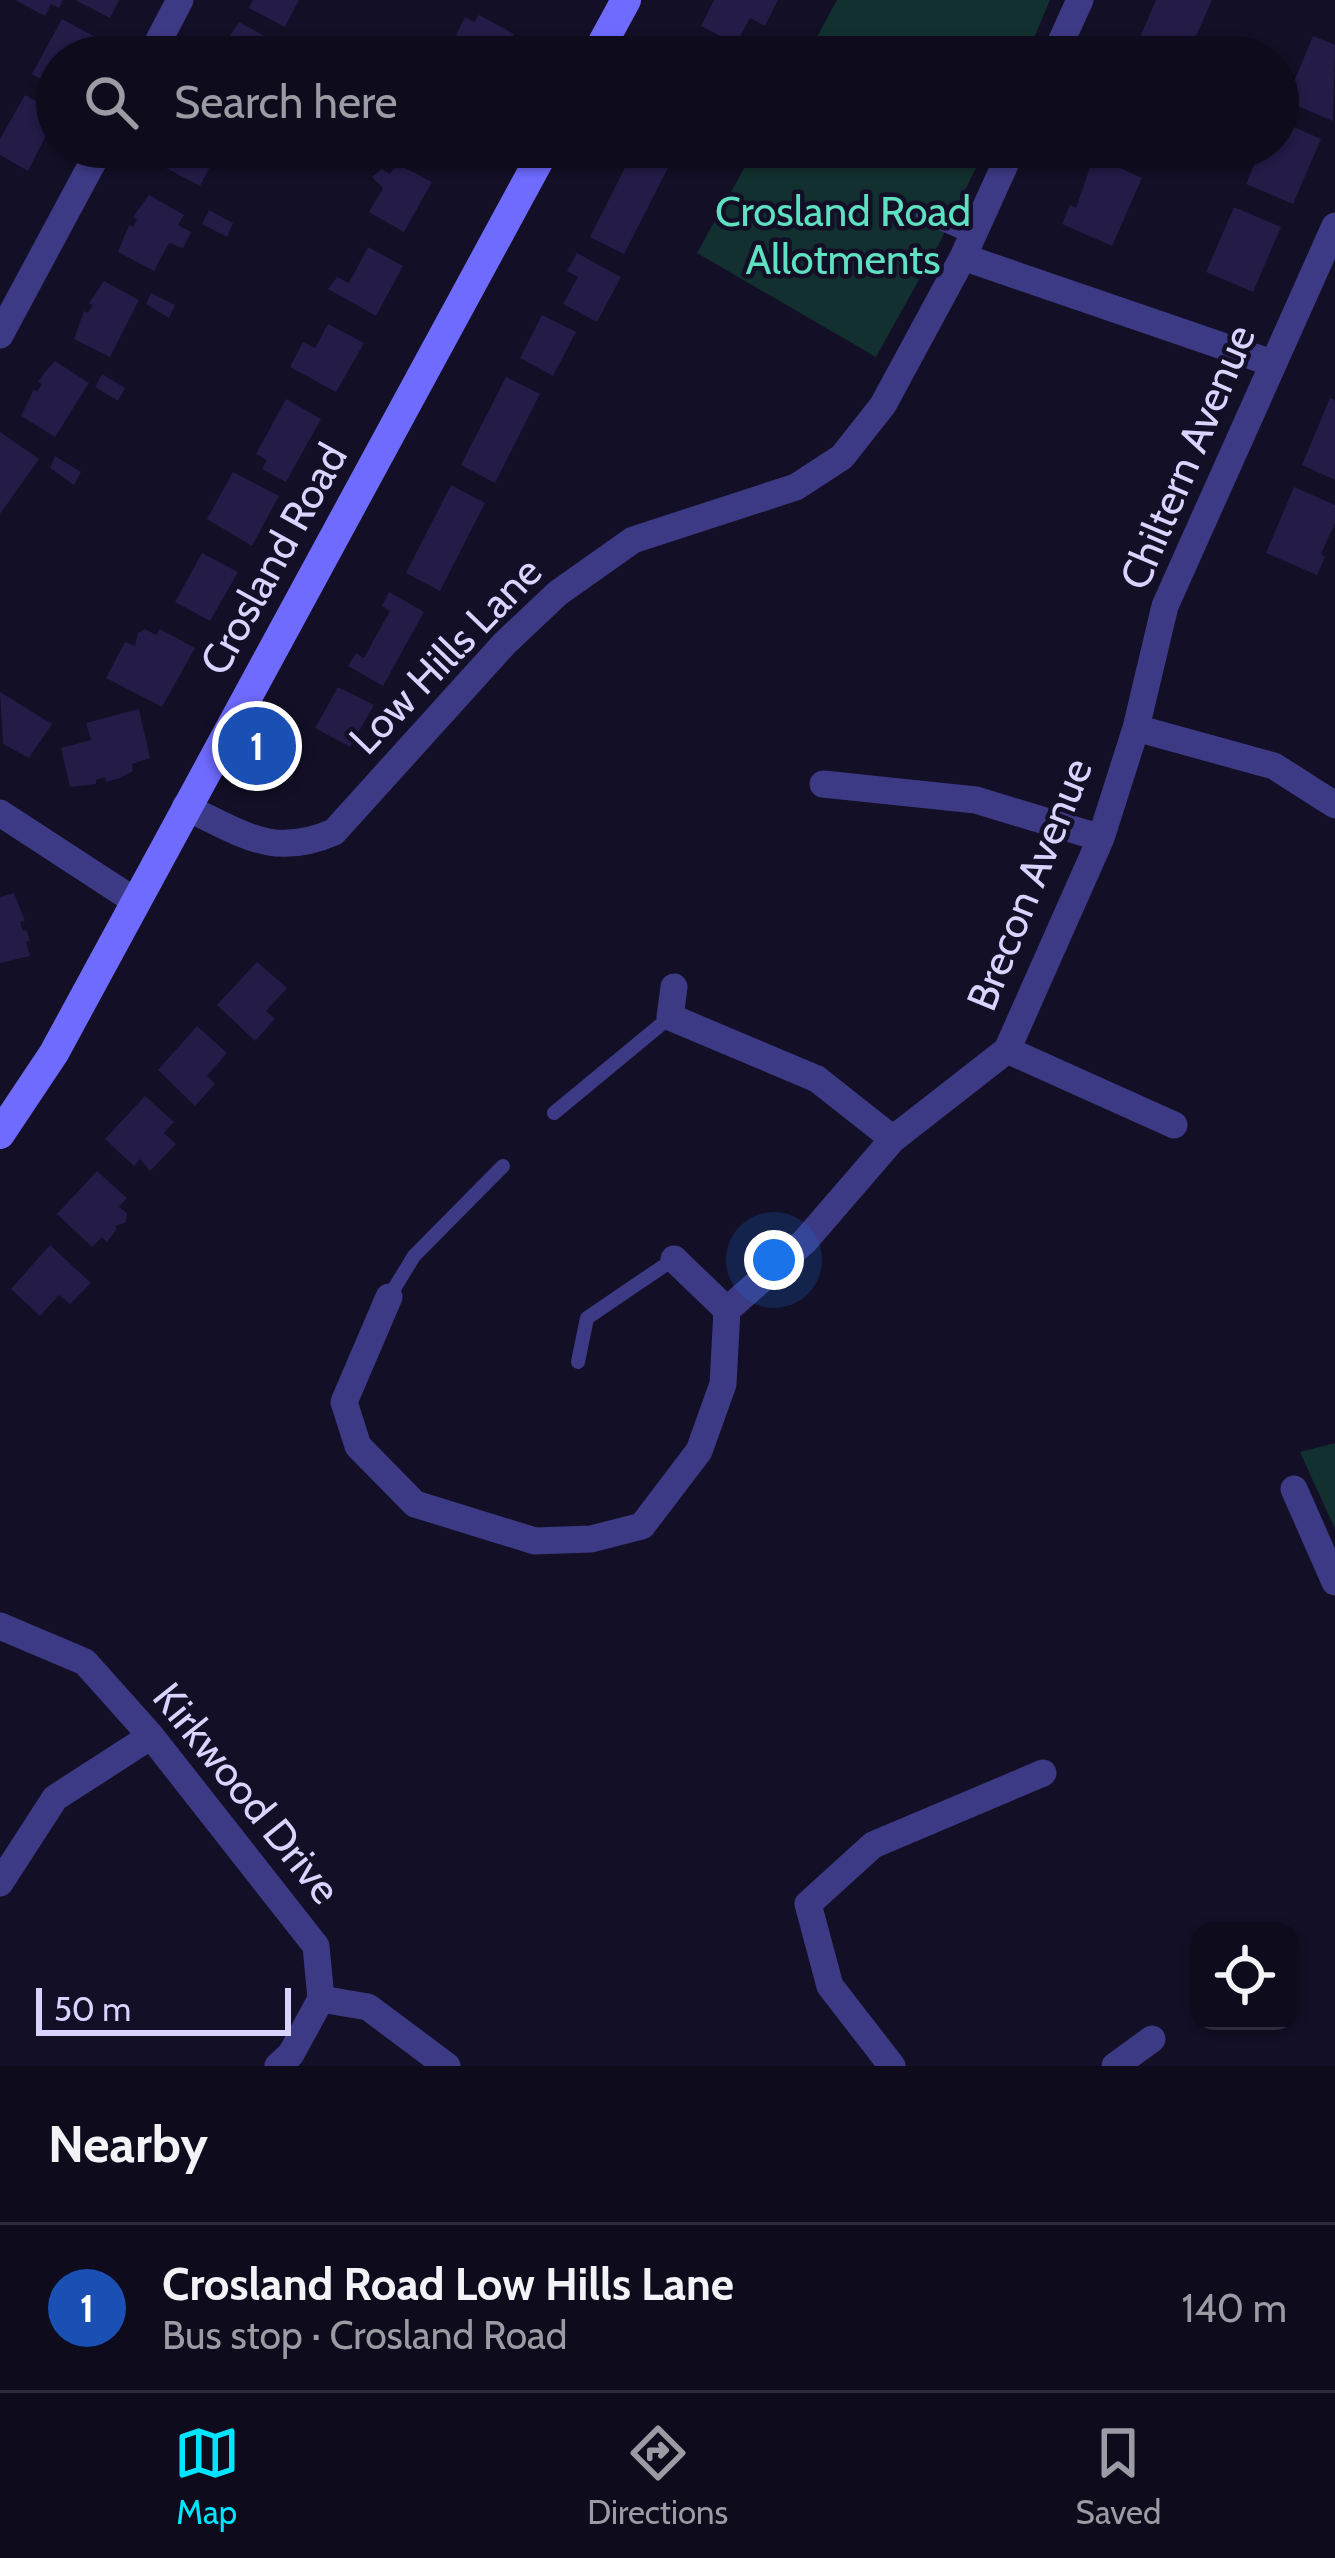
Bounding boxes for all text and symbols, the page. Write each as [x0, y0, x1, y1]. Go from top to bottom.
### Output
search box [36, 36, 1299, 168]
icon: search [78, 69, 144, 135]
text: Search here [174, 75, 398, 129]
park label: Crosland Road Allotments [715, 185, 971, 285]
street label: Chiltern Avenue [1108, 317, 1266, 597]
street label: Crosland Road [188, 434, 358, 684]
street label: Low Hills Lane [338, 545, 552, 765]
pin: 1 [218, 701, 296, 791]
street label: Brecon Avenue [955, 750, 1103, 1018]
your location [744, 1230, 804, 1290]
street label: Kirkwood Drive [142, 1672, 352, 1914]
map controls [1191, 1922, 1299, 2030]
button: locate [1191, 1922, 1299, 2030]
scale bar [36, 1982, 291, 2035]
text: 50 m [54, 1989, 131, 2029]
text: Nearby [48, 2113, 208, 2175]
text: Crosland Road Low Hills Lane [162, 2257, 734, 2311]
text: 1 [80, 2284, 94, 2332]
text: 140 m [1182, 2284, 1287, 2332]
text: Bus stop · Crosland Road [162, 2311, 567, 2359]
tab: Map [174, 2420, 240, 2532]
tab: Directions [587, 2420, 728, 2532]
tab: Saved [1076, 2420, 1161, 2532]

